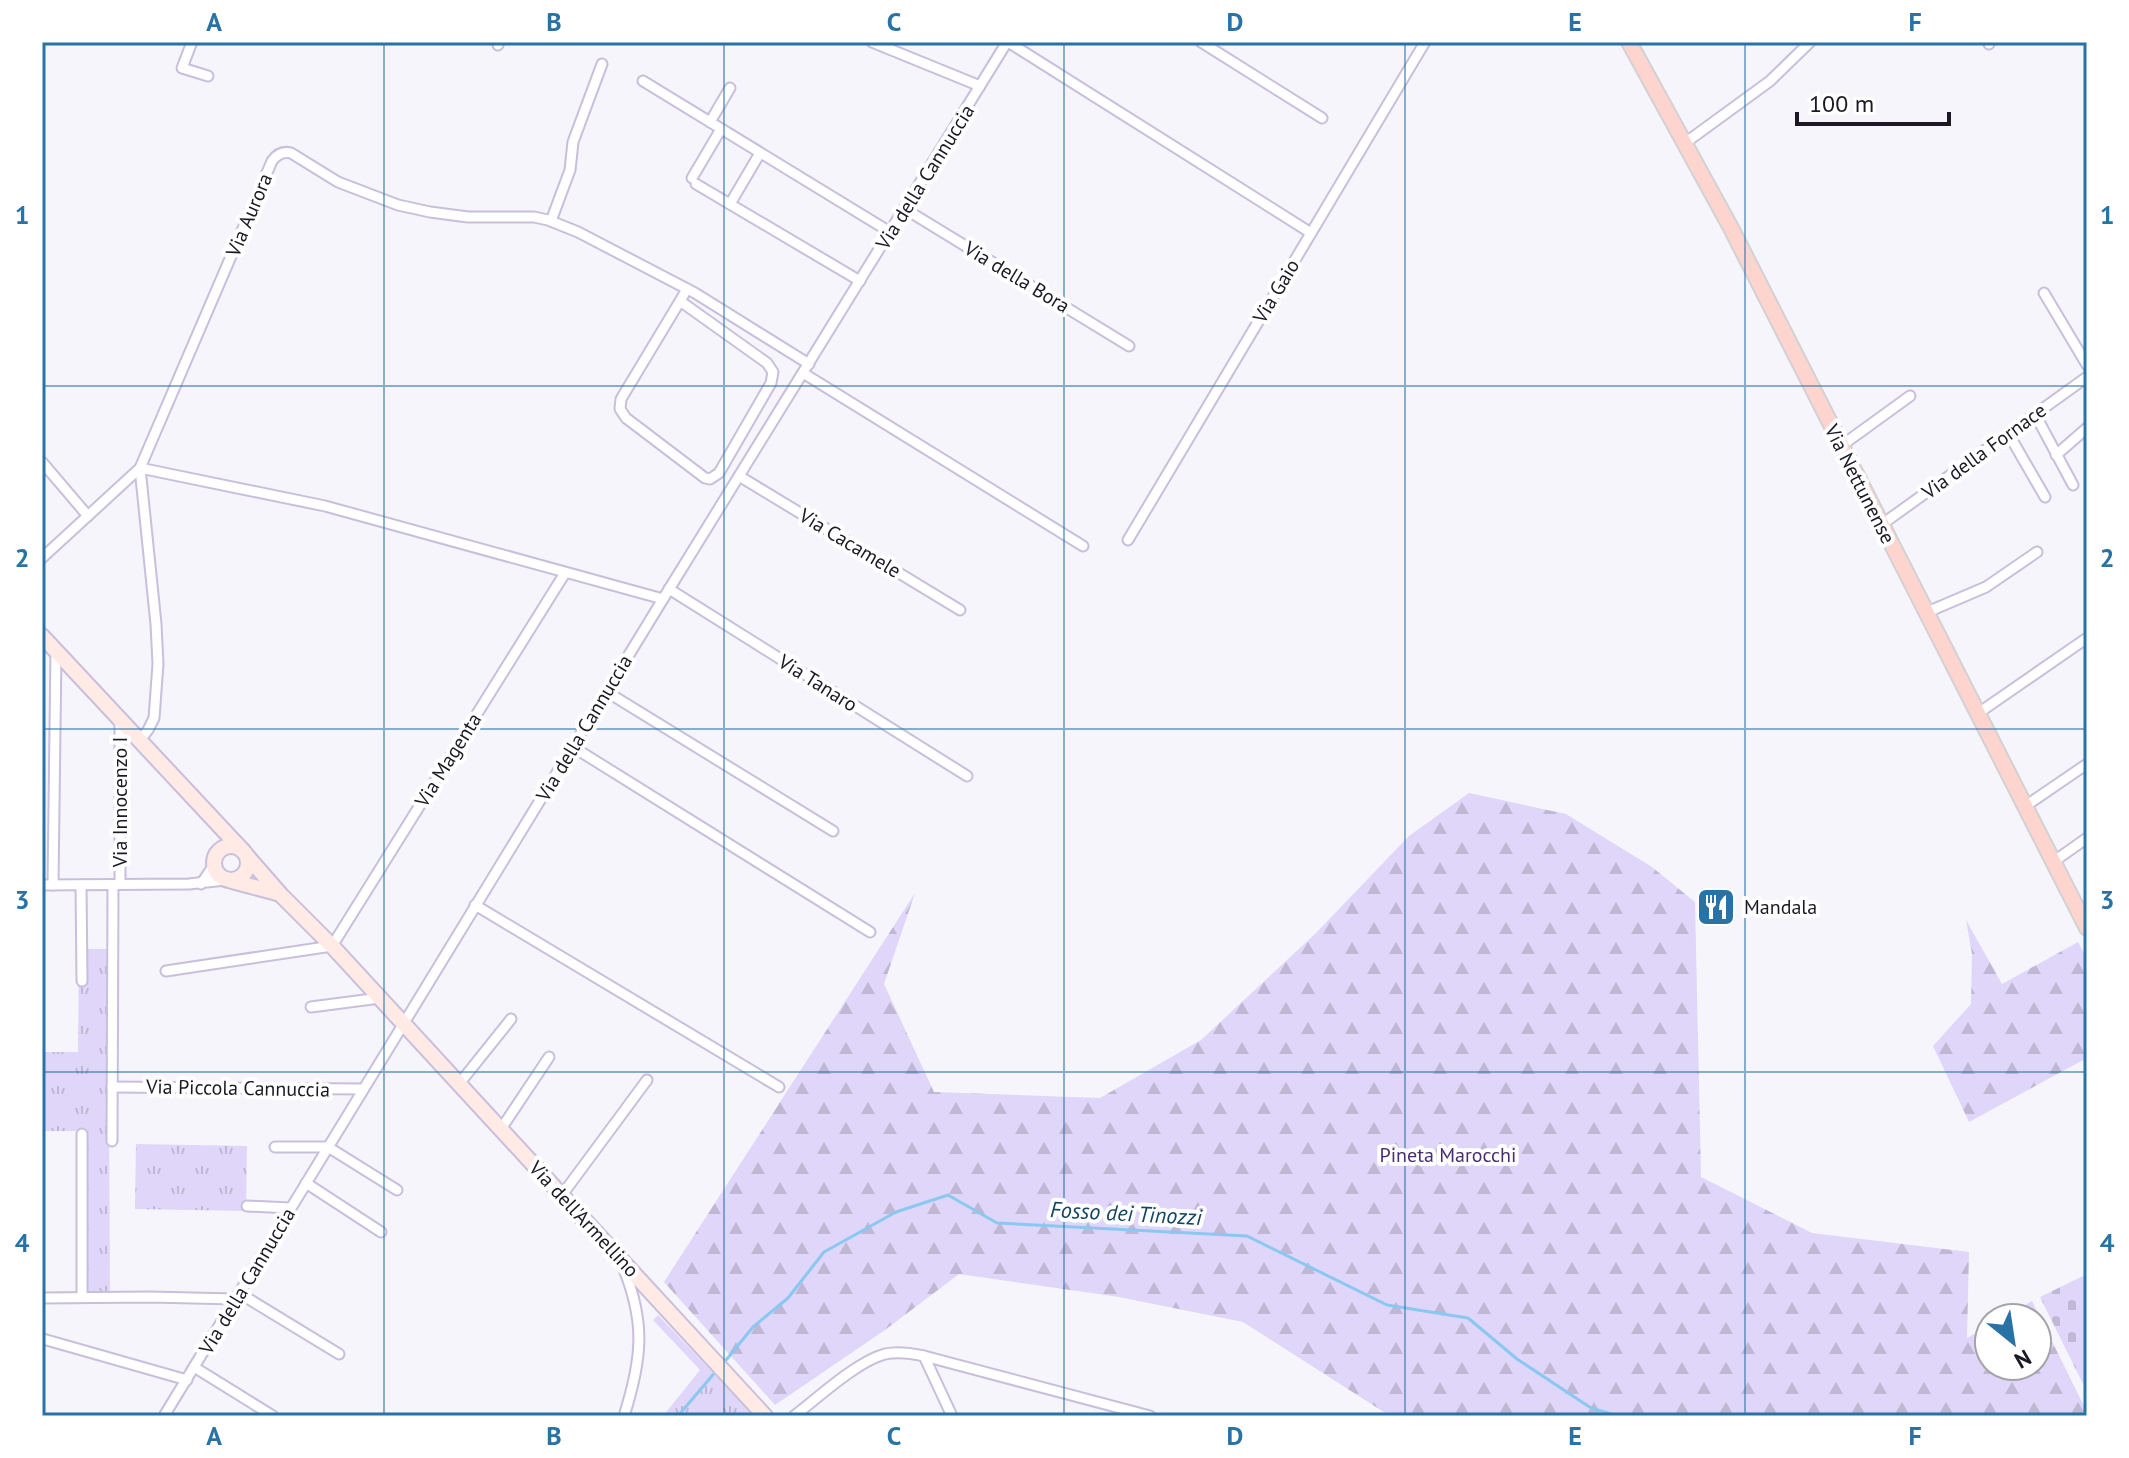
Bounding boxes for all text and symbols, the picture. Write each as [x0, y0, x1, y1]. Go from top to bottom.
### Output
text: A [206, 5, 222, 38]
text: B [546, 5, 562, 38]
text: C [887, 5, 901, 38]
text: D [1227, 5, 1243, 38]
text: E [1568, 5, 1582, 38]
text: F [1908, 5, 1922, 38]
scale bar [1797, 76, 1949, 126]
text: 100 m [1809, 88, 1874, 119]
street label: Via della Cannuccia [869, 100, 980, 255]
street label: Via Aurora [219, 169, 278, 262]
text: 1 [15, 198, 29, 231]
text: 1 [2100, 198, 2114, 231]
street label: Via della Bora [958, 235, 1075, 319]
street label: Via Gaio [1246, 254, 1305, 329]
street label: Via della Fornace [1916, 397, 2051, 505]
street label: Via Nettunense [1818, 419, 1901, 548]
street label: Via Cacamele [793, 502, 906, 584]
text: 2 [15, 541, 29, 574]
text: 2 [2100, 541, 2114, 574]
street label: Via Tanaro [773, 648, 862, 718]
street label: Via della Cannuccia [529, 650, 638, 807]
street label: Via Magenta [408, 708, 487, 813]
street label: Via Innocenzo I [107, 737, 133, 868]
text: 3 [15, 883, 29, 916]
text: 3 [2100, 883, 2114, 916]
restaurant icon: Mandala [1695, 886, 1737, 928]
place label: Mandala [1744, 894, 1817, 920]
street label: Via Piccola Cannuccia [145, 1073, 330, 1103]
park label: Pineta Marocchi [1380, 1142, 1516, 1168]
street label: Via dell'Armellino [523, 1155, 645, 1283]
water label: Fosso dei Tinozzi [1049, 1195, 1204, 1231]
street label: Via della Cannuccia [192, 1203, 301, 1360]
text: 4 [15, 1226, 30, 1259]
text: 4 [2100, 1226, 2115, 1259]
north arrow [1973, 1302, 2053, 1382]
text: N [2010, 1344, 2036, 1375]
text: A [206, 1419, 222, 1452]
text: B [546, 1419, 562, 1452]
text: C [887, 1419, 901, 1452]
text: D [1227, 1419, 1243, 1452]
text: E [1568, 1419, 1582, 1452]
text: F [1908, 1419, 1922, 1452]

